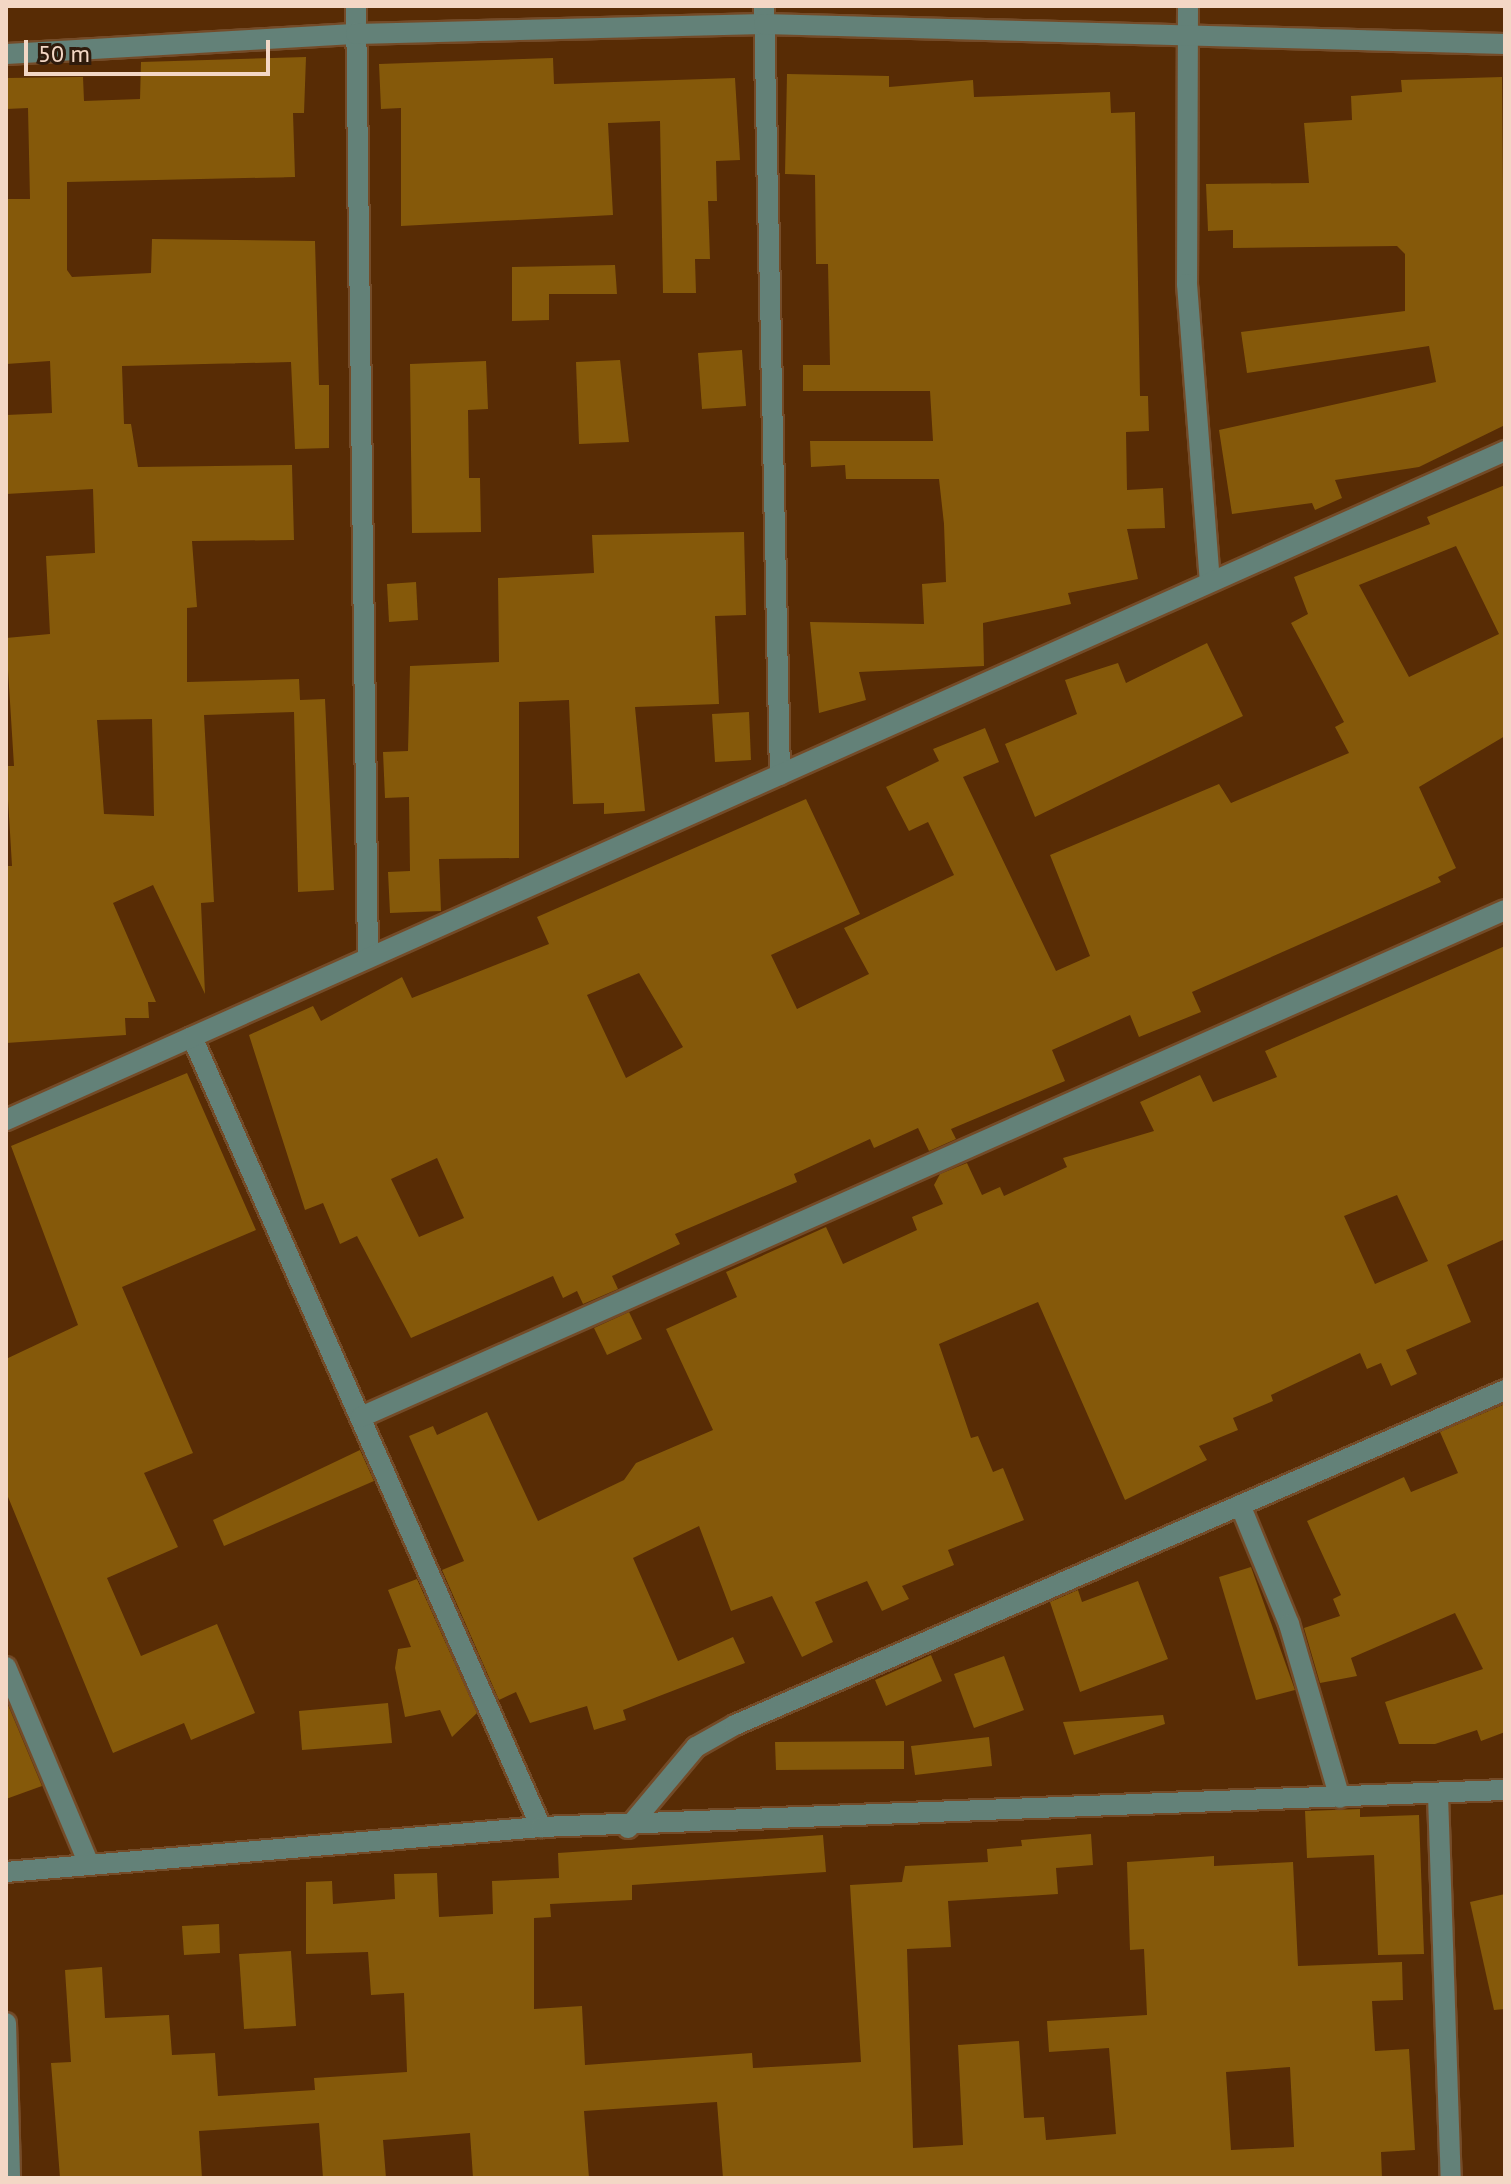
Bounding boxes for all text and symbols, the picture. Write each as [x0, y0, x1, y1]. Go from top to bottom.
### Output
scale bar [28, 24, 274, 74]
text: 50 m [38, 38, 90, 69]

